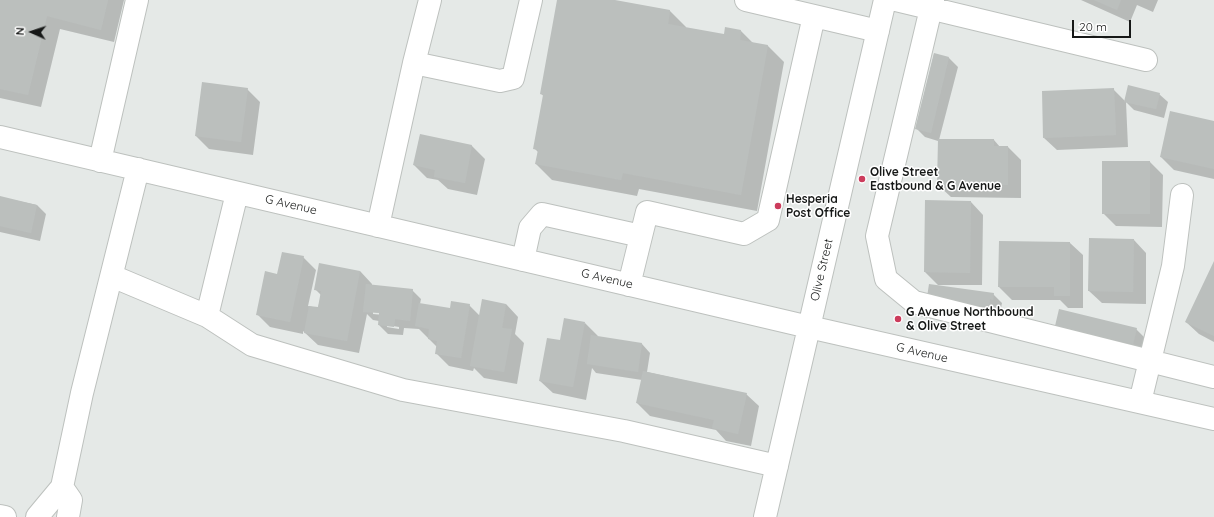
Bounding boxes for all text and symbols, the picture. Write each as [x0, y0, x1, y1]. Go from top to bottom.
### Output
north arrow [12, 12, 52, 52]
scale bar [1074, 12, 1133, 38]
text: 20 m [1079, 19, 1107, 34]
text: N [13, 27, 27, 36]
place label: Olive Street Eastbound & G Avenue [870, 165, 1001, 193]
marker: Olive Street Eastbound & G Avenue [857, 174, 867, 184]
street label: G Avenue [264, 192, 318, 218]
place label: Hesperia Post Office [786, 192, 850, 220]
marker: Hesperia Post Office [773, 201, 783, 211]
street label: Olive Street [808, 237, 836, 303]
street label: G Avenue [580, 266, 634, 292]
place label: G Avenue Northbound & Olive Street [906, 305, 1034, 333]
marker: G Avenue Northbound & Olive Street [893, 314, 903, 324]
street label: G Avenue [895, 340, 949, 366]

